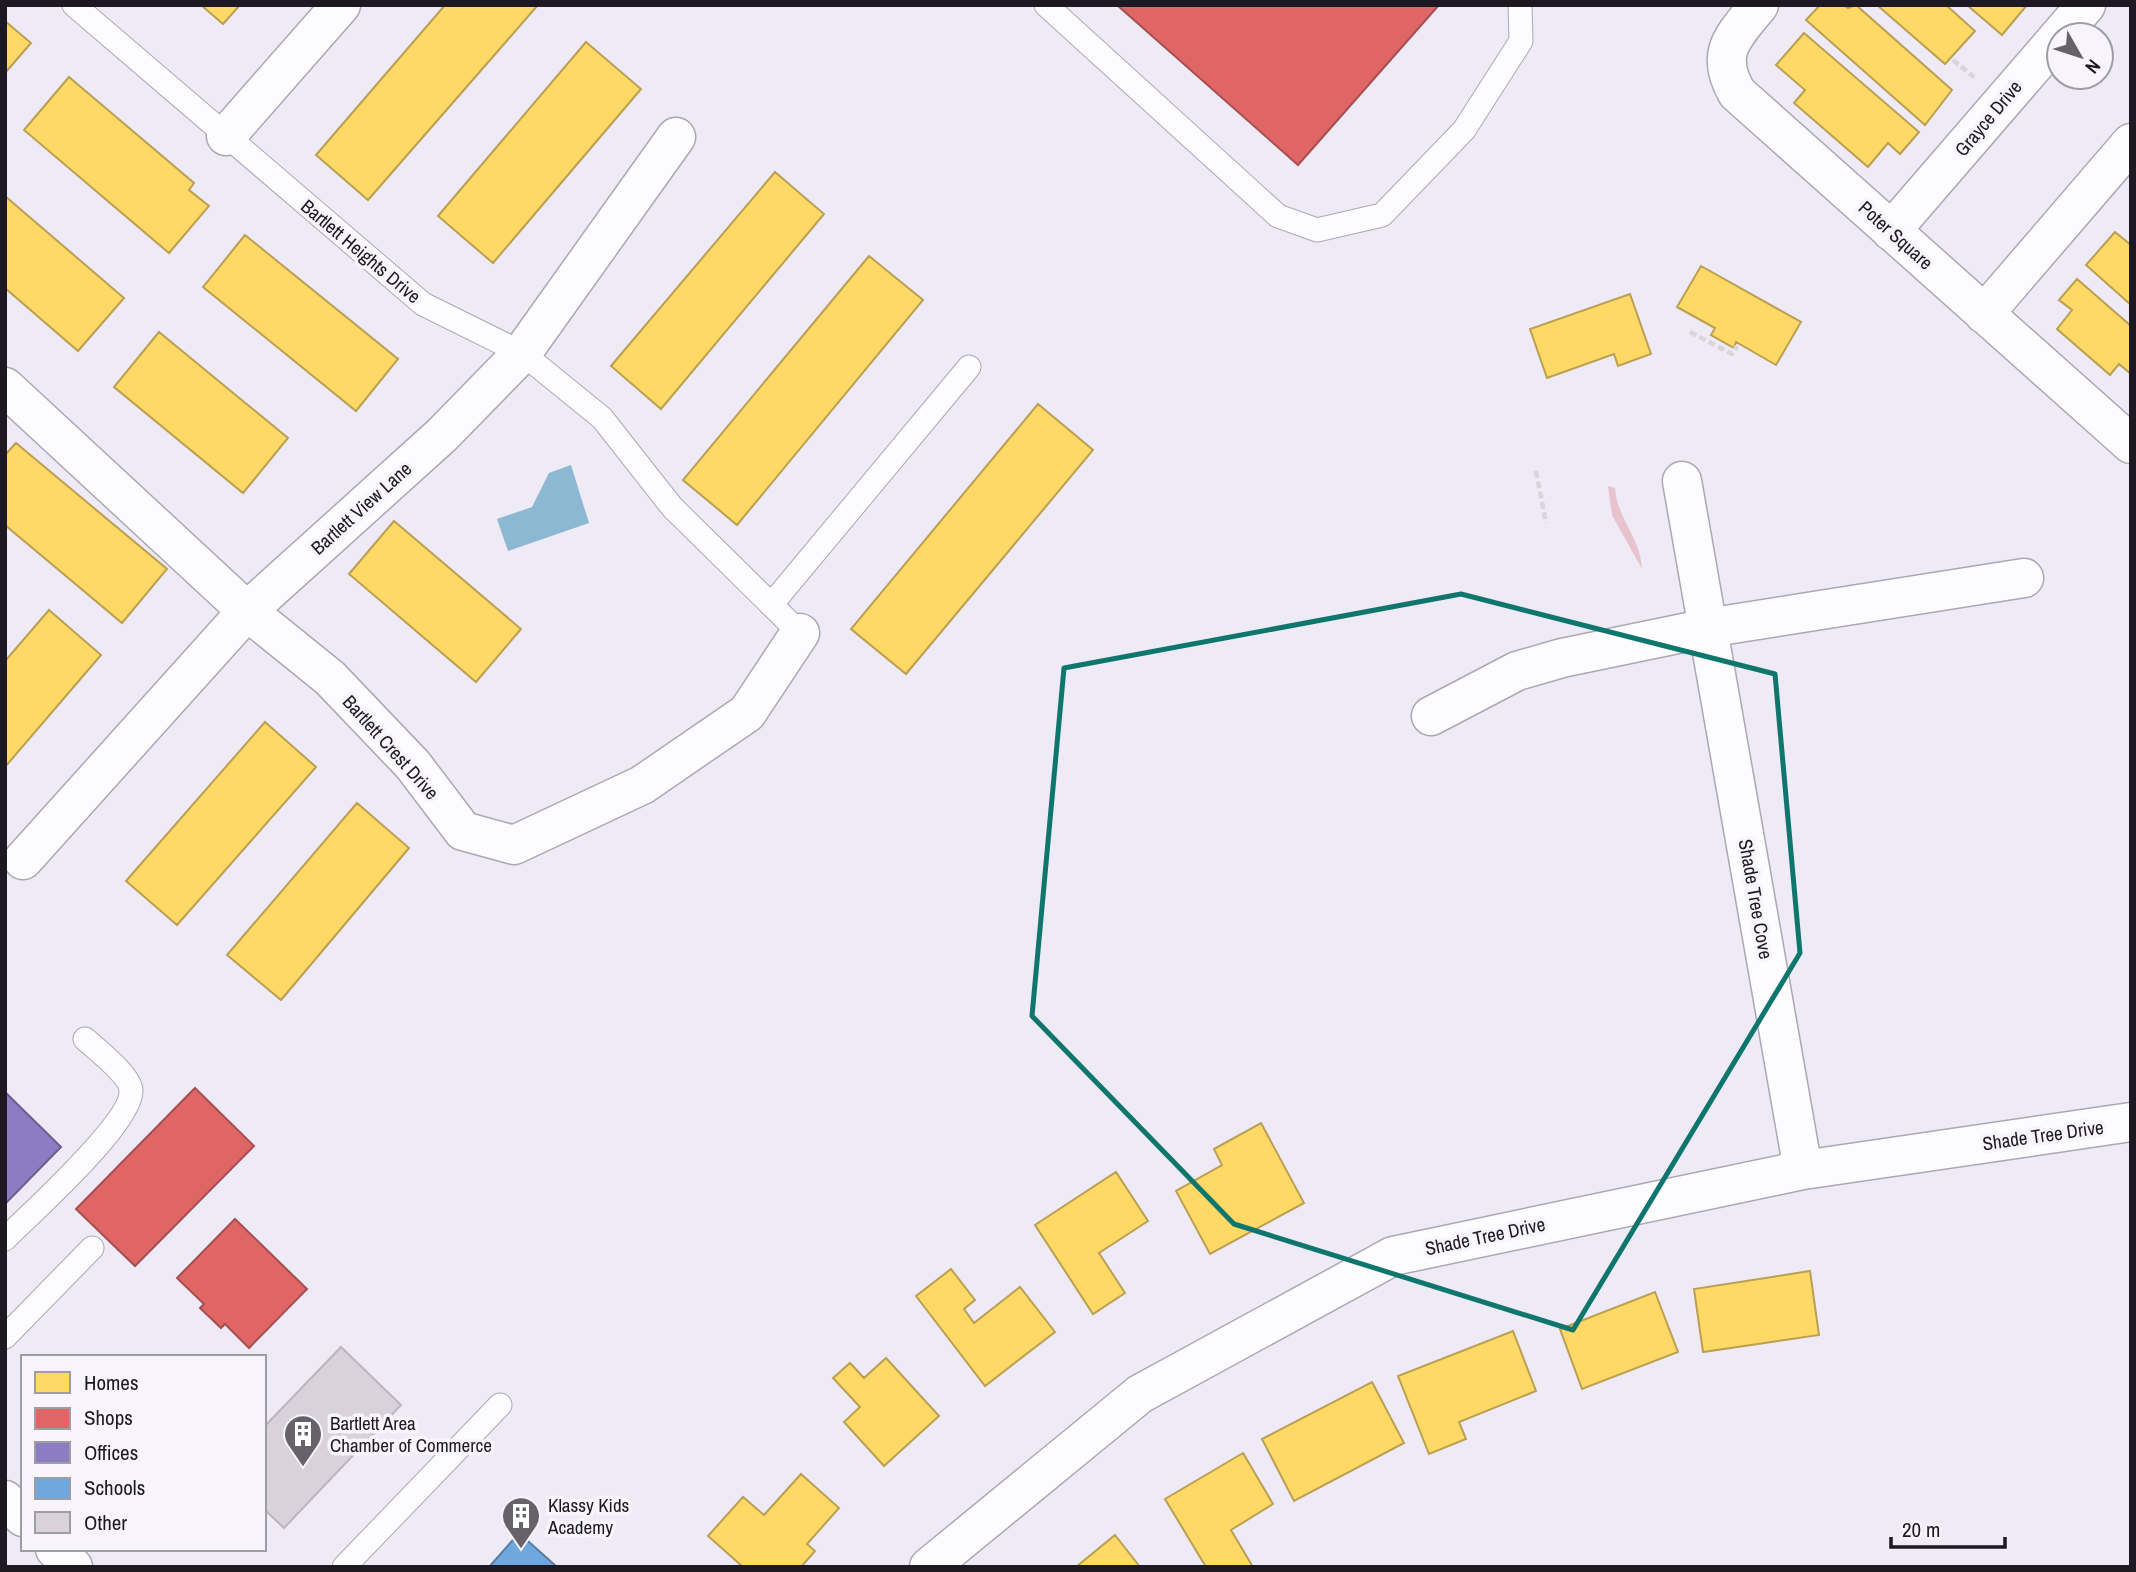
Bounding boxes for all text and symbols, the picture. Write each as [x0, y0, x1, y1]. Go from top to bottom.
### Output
north arrow [2045, 21, 2115, 91]
text: N [2080, 54, 2107, 79]
street label: Grayce Drive [1949, 74, 2027, 162]
street label: Bartlett Heights Drive [296, 193, 426, 309]
street label: Poter Square [1853, 195, 1939, 275]
street label: Bartlett View Lane [305, 456, 417, 560]
street label: Bartlett Crest Drive [337, 689, 445, 805]
street label: Shade Tree Cove [1733, 837, 1779, 961]
street label: Shade Tree Drive [1981, 1114, 2105, 1156]
street label: Shade Tree Drive [1423, 1211, 1547, 1261]
legend [21, 1355, 266, 1551]
text: Homes [84, 1368, 139, 1397]
text: Shops [84, 1403, 133, 1432]
place label: Bartlett Area Chamber of Commerce [330, 1410, 492, 1458]
building icon: Bartlett Area Chamber of Commerce [282, 1413, 324, 1468]
text: Offices [84, 1438, 138, 1467]
text: Schools [84, 1473, 145, 1502]
place label: Klassy Kids Academy [547, 1492, 630, 1540]
building icon: Klassy Kids Academy [500, 1495, 542, 1550]
scale bar [1891, 1506, 2005, 1550]
text: Other [84, 1508, 127, 1537]
text: 20 m [1902, 1515, 1940, 1544]

